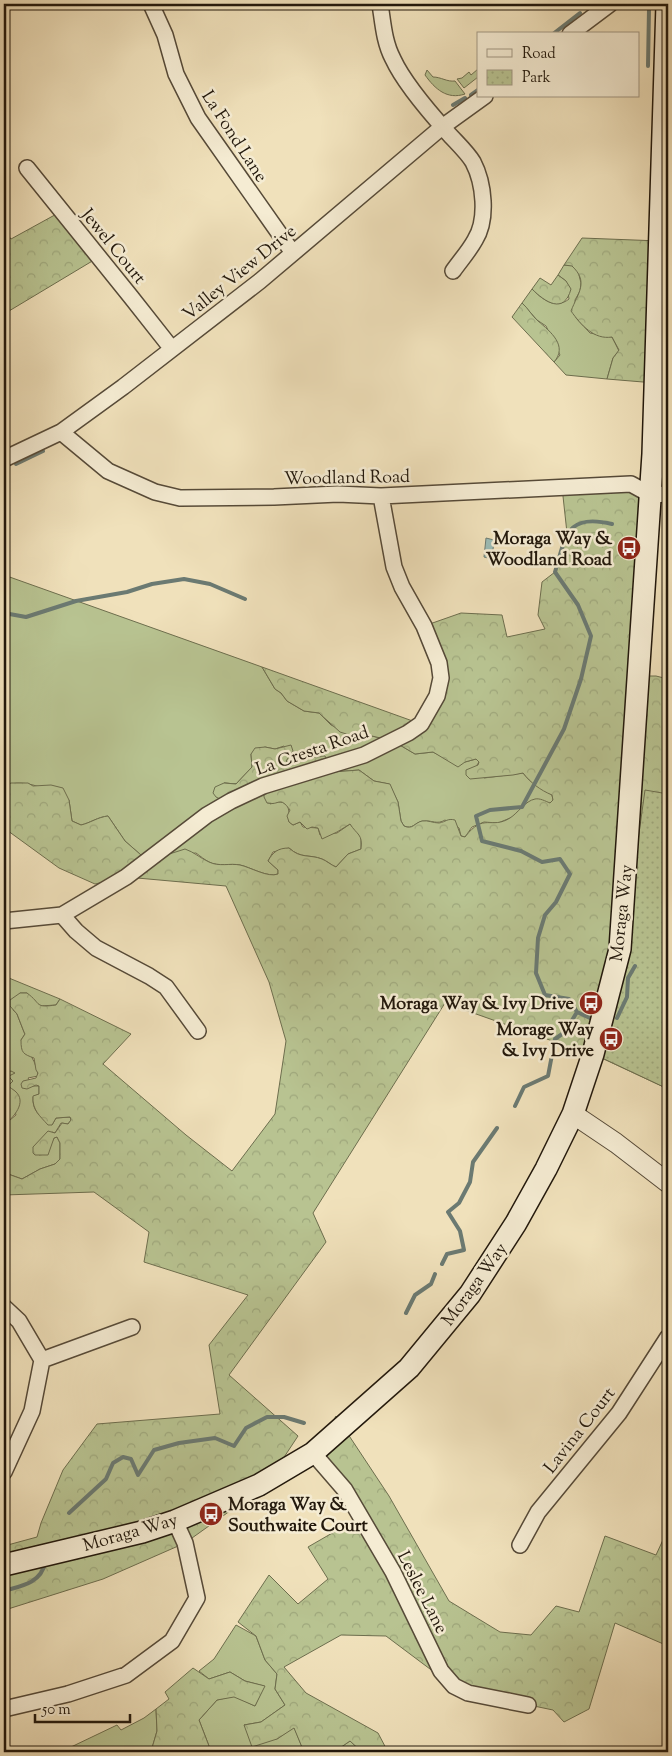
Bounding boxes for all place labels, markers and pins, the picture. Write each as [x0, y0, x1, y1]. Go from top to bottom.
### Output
place label: Moraga Way & Woodland Road [486, 527, 613, 574]
bus stop icon: Moraga Way & Woodland Road [616, 535, 642, 561]
bus stop icon: Moraga Way & Ivy Drive [578, 990, 604, 1016]
place label: Moraga Way & Ivy Drive [380, 992, 575, 1018]
place label: Morage Way & Ivy Drive [496, 1018, 595, 1065]
bus stop icon: Morage Way & Ivy Drive [598, 1026, 624, 1052]
place label: Moraga Way & Southwaite Court [228, 1493, 369, 1540]
bus stop icon: Moraga Way & Southwaite Court [198, 1501, 224, 1527]

